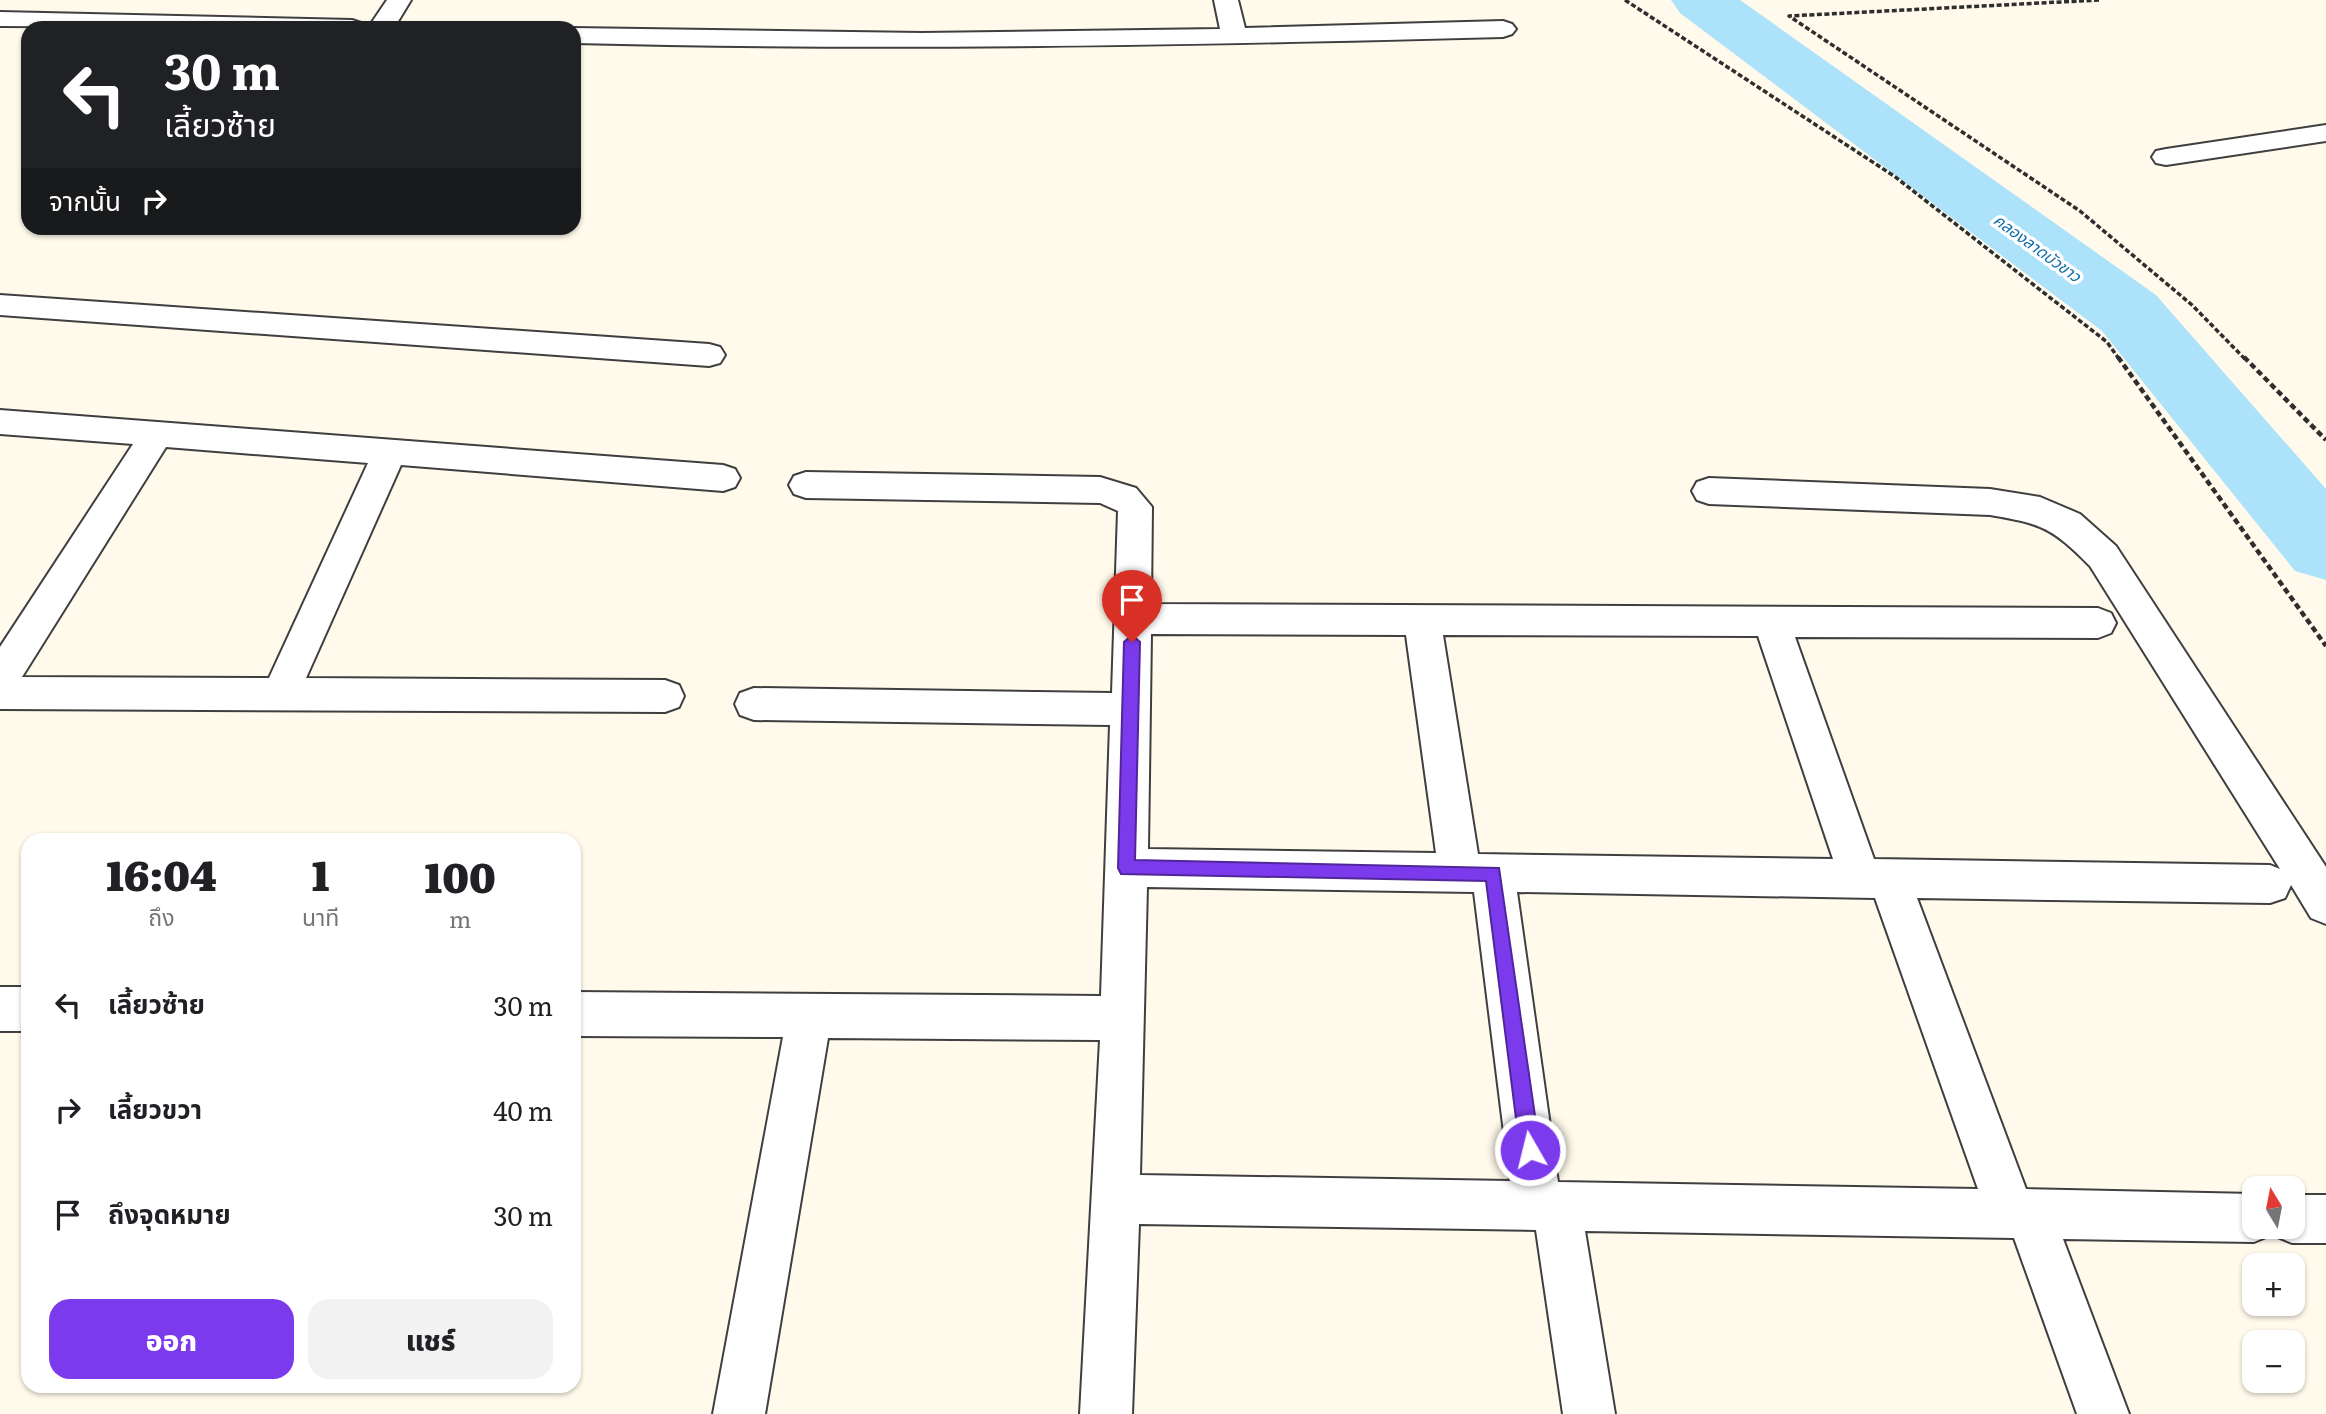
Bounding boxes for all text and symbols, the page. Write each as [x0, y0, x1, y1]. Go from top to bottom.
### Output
text: 30 m [164, 32, 280, 105]
icon: left [49, 49, 140, 140]
text: เลี้ยวซ้าย [164, 99, 276, 147]
text: จากนั้น [49, 180, 121, 219]
icon: right [135, 182, 173, 220]
water label: คลองลาดบัวขาว [1989, 207, 2088, 288]
pin [1102, 570, 1162, 642]
icon: arrive [1113, 581, 1151, 619]
text: 16:04 [106, 842, 217, 904]
text: 1 [312, 842, 329, 904]
text: 100 [425, 844, 496, 906]
text: ถึง [148, 899, 175, 933]
text: นาที [302, 899, 339, 933]
text: m [449, 901, 471, 935]
text: เลี้ยวซ้าย [108, 983, 205, 1022]
text: 30 m [493, 985, 553, 1024]
icon: left [49, 986, 87, 1024]
text: เลี้ยวขวา [108, 1088, 202, 1127]
text: 40 m [493, 1090, 553, 1129]
icon: right [49, 1091, 87, 1129]
position arrow [1493, 1113, 1567, 1187]
north arrow [2242, 1176, 2305, 1239]
map controls [2242, 1176, 2305, 1393]
text: ถึงจุดหมาย [108, 1193, 231, 1232]
text: 30 m [493, 1195, 553, 1234]
icon: arrive [49, 1196, 87, 1234]
button: + [2242, 1253, 2305, 1316]
button: ออก [49, 1299, 294, 1379]
button: แชร์ [308, 1299, 553, 1379]
button: − [2242, 1330, 2305, 1393]

